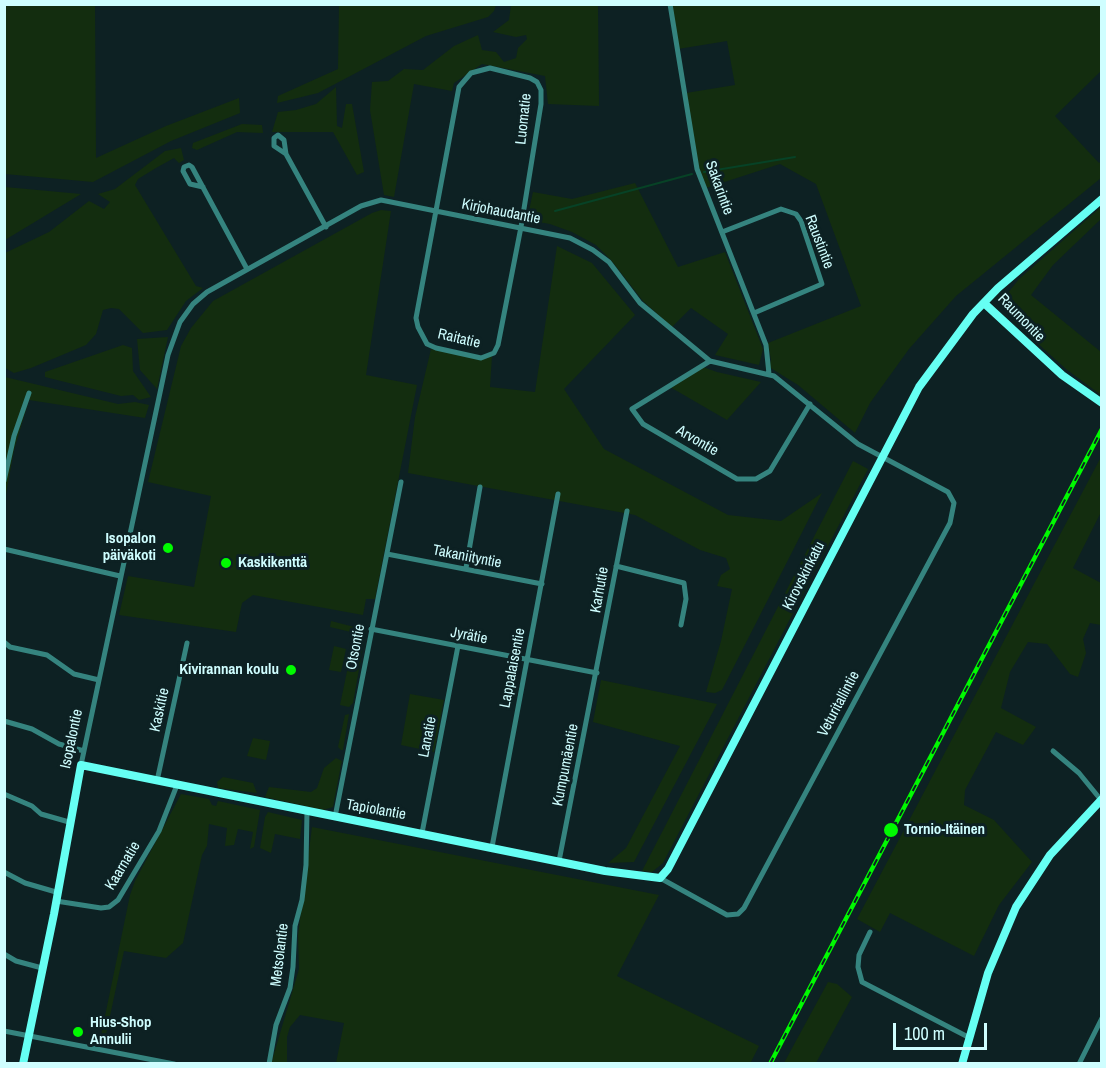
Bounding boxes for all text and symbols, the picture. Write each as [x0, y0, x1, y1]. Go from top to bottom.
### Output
street label: Luomatie [512, 93, 536, 145]
street label: Sakarintie [701, 159, 737, 217]
street label: Kirjohaudantie [460, 196, 542, 228]
street label: Raustintie [801, 213, 837, 271]
street label: Raumontie [994, 290, 1048, 346]
street label: Raitatie [436, 325, 482, 353]
street label: Arvontie [673, 422, 721, 460]
place label: Isopalon päiväkoti [103, 530, 156, 565]
street label: Kirovskinkatu [779, 539, 829, 613]
marker: Isopalon päiväkoti [161, 541, 175, 555]
street label: Takaniityntie [431, 541, 503, 573]
place label: Kaskikenttä [238, 554, 307, 572]
marker: Kaskikenttä [219, 556, 233, 570]
street label: Karhutie [587, 566, 613, 614]
street label: Otsontie [343, 622, 369, 672]
street label: Jyrätie [449, 624, 489, 648]
street label: Lappalaisentie [496, 627, 530, 709]
place label: Kivirannan koulu [179, 661, 279, 679]
marker: Kivirannan koulu [284, 663, 298, 677]
street label: Veturitallintie [814, 668, 864, 740]
street label: Kaskitie [147, 686, 173, 734]
street label: Isopalontie [57, 708, 87, 770]
street label: Lanatie [415, 715, 441, 759]
street label: Kumpumäentie [549, 722, 583, 808]
street label: Tapiolantie [345, 796, 407, 824]
marker: Tornio-Itäinen [882, 821, 900, 839]
place label: Tornio-Itäinen [904, 821, 985, 839]
street label: Kaarnatie [102, 839, 144, 893]
street label: Metsolantie [267, 922, 293, 988]
scale bar [896, 1011, 990, 1049]
place label: Hius-Shop Annulii [90, 1014, 151, 1049]
text: 100 m [904, 1021, 945, 1046]
marker: Hius-Shop Annulii [71, 1025, 85, 1039]

